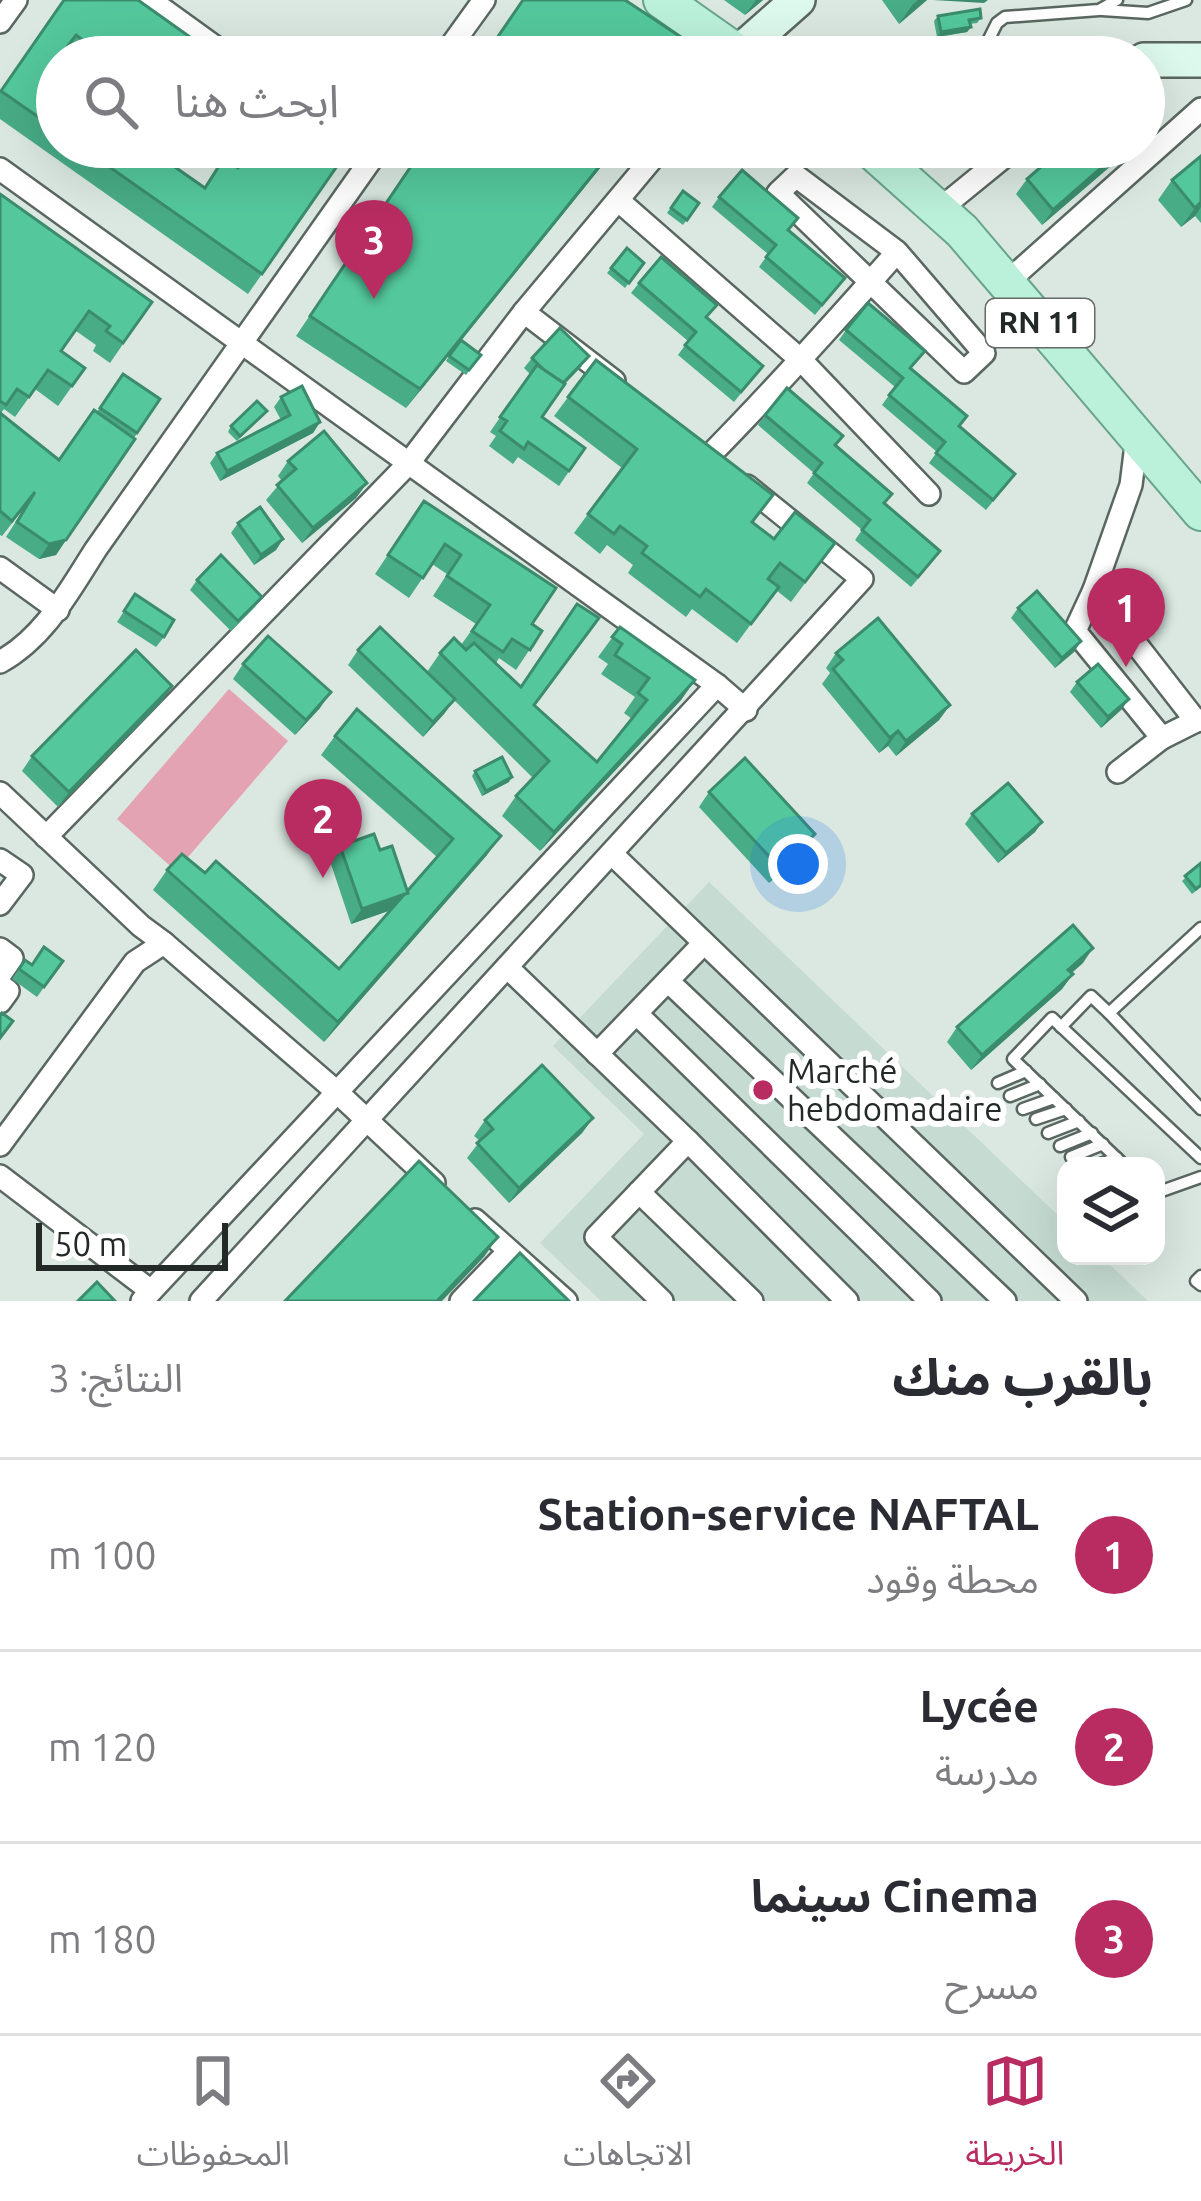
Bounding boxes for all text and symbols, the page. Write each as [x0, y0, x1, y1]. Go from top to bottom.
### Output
search box [36, 36, 1165, 168]
icon: search [78, 69, 144, 135]
text: ابحث هنا [174, 75, 339, 126]
pin: 3 [335, 200, 413, 299]
road number: RN 11 [986, 299, 1094, 347]
pin: 1 [1087, 568, 1165, 667]
pin: 2 [284, 779, 362, 878]
your location [768, 834, 828, 894]
place label: Marché hebdomadaire [787, 1052, 1002, 1127]
marker: Marché hebdomadaire [750, 1077, 776, 1103]
map controls [1057, 1157, 1165, 1265]
button: layers [1057, 1157, 1165, 1265]
scale bar [36, 1217, 228, 1270]
text: 50 m [54, 1225, 127, 1262]
text: بالقرب منك [892, 1347, 1153, 1405]
text: النتائج: 3 [48, 1356, 183, 1399]
text: Station-service NAFTAL [538, 1488, 1039, 1539]
text: 100 m [48, 1533, 157, 1576]
text: 1 [1103, 1533, 1125, 1576]
text: محطة وقود [866, 1557, 1039, 1600]
text: Lycée [920, 1680, 1039, 1731]
text: 120 m [48, 1725, 157, 1768]
text: 2 [1103, 1725, 1125, 1768]
text: مدرسة [935, 1749, 1039, 1792]
text: Cinema سينما [751, 1870, 1039, 1921]
text: 180 m [48, 1917, 157, 1960]
text: 3 [1103, 1917, 1125, 1960]
text: مسرح [945, 1963, 1039, 2006]
tab: المحفوظات [137, 2048, 290, 2189]
tab: الاتجاهات [563, 2048, 692, 2189]
tab: الخريطة [965, 2048, 1064, 2189]

